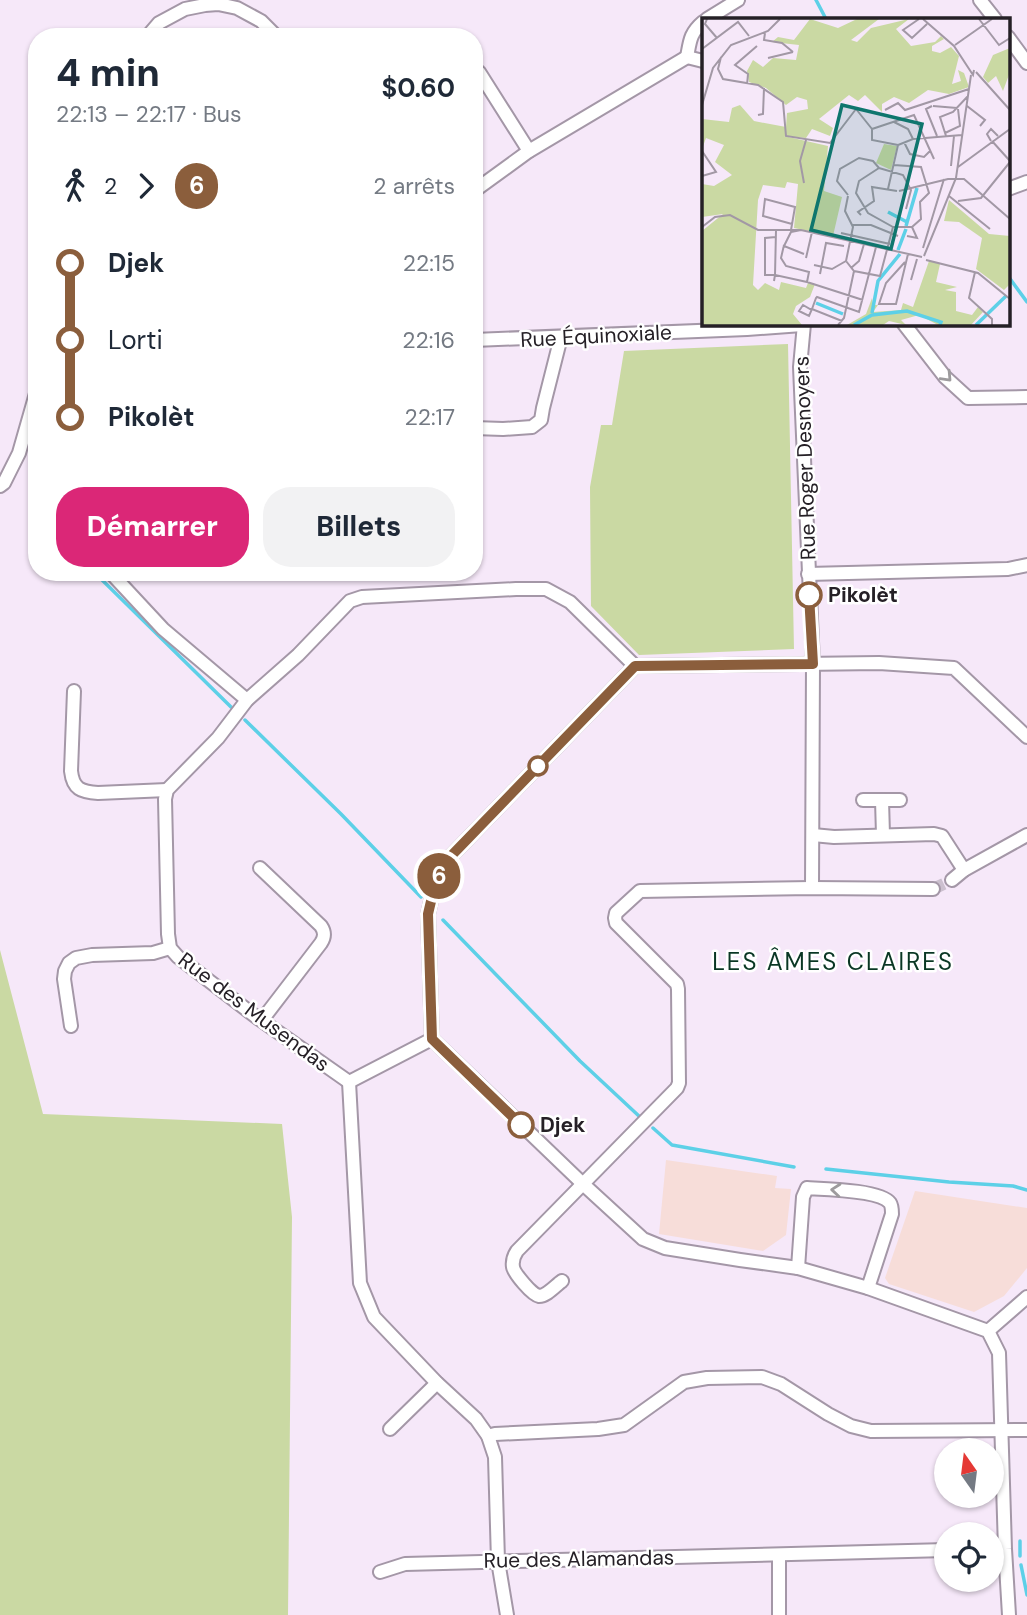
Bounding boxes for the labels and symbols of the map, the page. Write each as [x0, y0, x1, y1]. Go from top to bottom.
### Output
inset map [702, 18, 1010, 326]
street label: Rue Équinoxiale [520, 318, 673, 354]
street label: Rue Roger Desnoyers [787, 356, 823, 560]
one-way arrow [938, 369, 951, 382]
place label: Pikolèt [828, 581, 898, 609]
marker: Pikolèt [796, 582, 822, 608]
unlabelled marker [528, 756, 548, 776]
line badge: 6 [416, 853, 462, 899]
street label: Rue des Musendas [173, 946, 335, 1078]
district label: LES ÂMES CLAIRES [712, 946, 954, 977]
place label: Djek [540, 1111, 585, 1139]
marker: Djek [508, 1112, 534, 1138]
one-way arrow [830, 1183, 841, 1198]
north arrow [934, 1438, 1004, 1508]
street label: Rue des Alamandas [483, 1543, 675, 1575]

